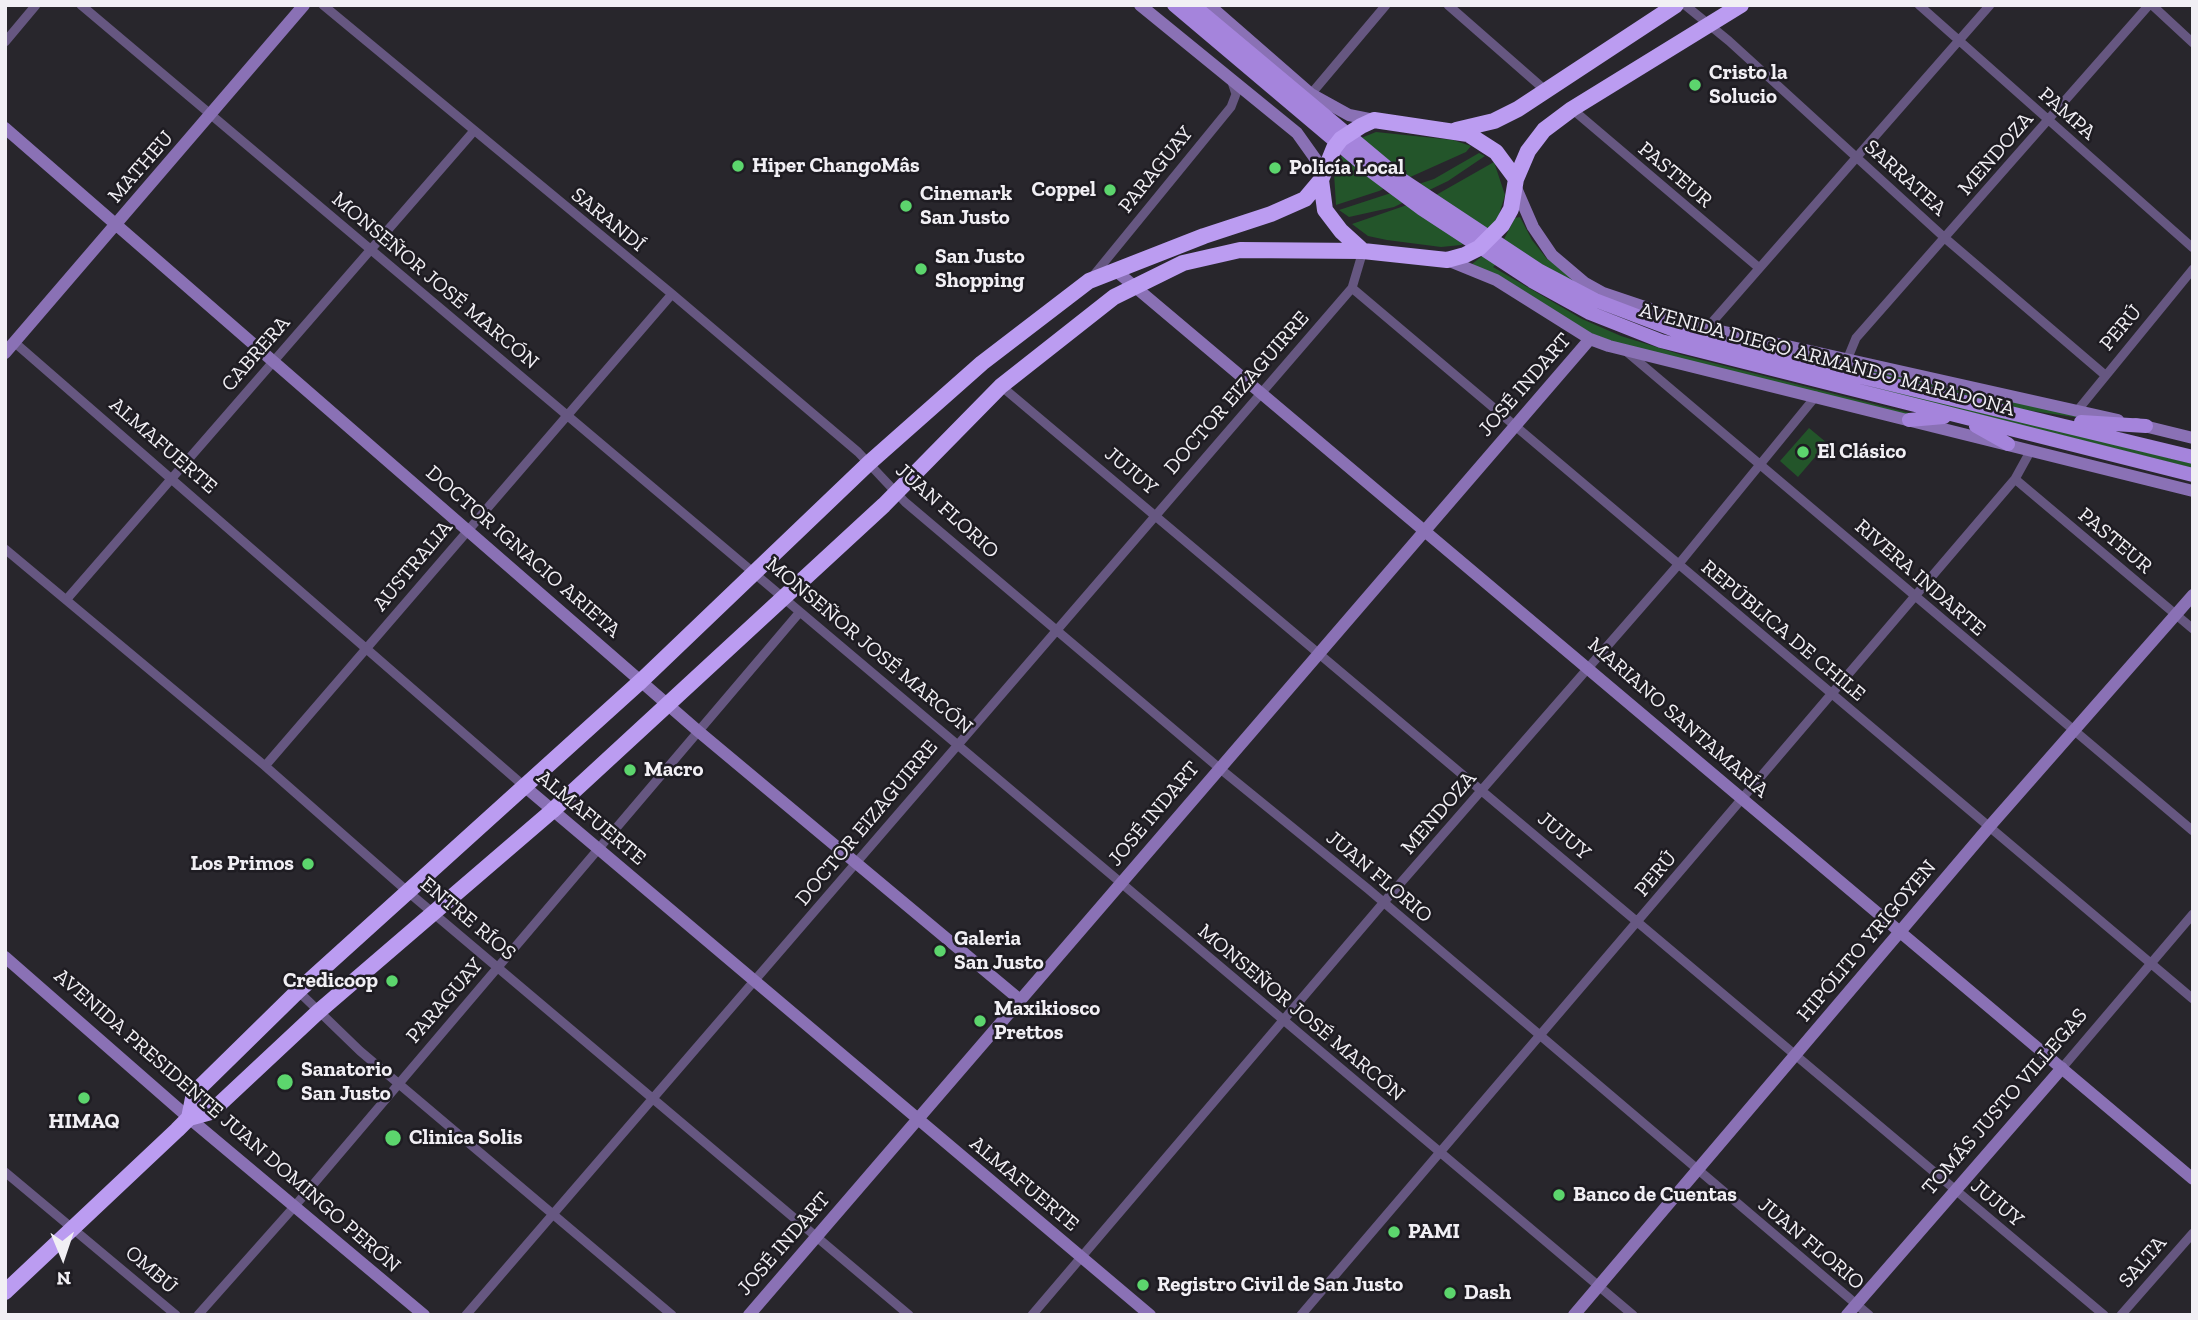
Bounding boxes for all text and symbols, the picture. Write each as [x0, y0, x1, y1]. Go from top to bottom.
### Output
place label: Cristo la Solucio [1709, 60, 1788, 110]
marker: Cristo la Solucio [1687, 77, 1703, 93]
street label: PAMPA [2033, 82, 2101, 146]
street label: MENDOZA [1953, 107, 2039, 201]
street label: PARAGUAY [1113, 122, 1199, 218]
street label: MATHEU [103, 126, 179, 208]
street label: SARRATEA [1859, 135, 1951, 221]
street label: PASTEUR [1633, 137, 1717, 213]
place label: Hiper ChangoMâs [752, 153, 920, 179]
place label: Policía Local [1289, 155, 1404, 181]
marker: Hiper ChangoMâs [730, 158, 746, 174]
marker: Policía Local [1267, 160, 1283, 176]
place label: Coppel [1031, 177, 1096, 203]
place label: Cinemark San Justo [920, 181, 1012, 231]
marker: Coppel [1102, 182, 1118, 198]
street label: SARANDÍ [566, 183, 650, 257]
street label: MONSEÑOR JOSÉ MARCÓN [326, 187, 544, 375]
marker: Cinemark San Justo [898, 198, 914, 214]
place label: San Justo Shopping [935, 244, 1025, 294]
marker: San Justo Shopping [913, 261, 929, 277]
street label: AVENIDA DIEGO ARMANDO MARADONA [1637, 298, 2017, 422]
street label: PERÚ [2095, 300, 2147, 356]
street label: DOCTOR EIZAGUIRRE [1159, 306, 1315, 480]
street label: CABRERA [216, 311, 296, 397]
street label: JOSÉ INDART [1473, 328, 1577, 442]
street label: ALMAFUERTE [104, 392, 222, 500]
place label: El Clásico [1817, 439, 1906, 465]
street label: JUJUY [1099, 442, 1163, 500]
marker: El Clásico [1795, 444, 1811, 460]
street label: JUAN FLORIO [890, 458, 1004, 564]
street label: DOCTOR IGNACIO ARIETA [420, 461, 626, 643]
street label: PASTEUR [2073, 503, 2157, 579]
street label: RIVERA INDARTE [1849, 514, 1991, 642]
street label: AUSTRALIA [368, 516, 458, 616]
street label: MONSEÑOR JOSÉ MARCÓN [760, 552, 978, 740]
street label: REPÚBLICA DE CHILE [1696, 555, 1870, 707]
street label: MARIANO SANTAMARÍA [1582, 633, 1774, 803]
street label: DOCTOR EIZAGUIRRE [790, 735, 944, 911]
place label: Macro [644, 757, 703, 783]
street label: JOSÉ INDART [1103, 757, 1205, 871]
marker: Macro [622, 762, 638, 778]
street label: ALMAFUERTE [531, 765, 651, 871]
street label: MENDOZA [1396, 766, 1482, 860]
street label: JUJUY [1532, 807, 1596, 865]
street label: JUAN FLORIO [1321, 825, 1437, 929]
street label: PERÚ [1630, 846, 1682, 902]
place label: Los Primos [191, 851, 294, 877]
street label: HIPÓLITO YRIGOYEN [1792, 855, 1942, 1027]
marker: Los Primos [300, 856, 316, 872]
street label: ENTRE RÍOS [415, 872, 521, 966]
street label: MONSEÑOR JOSÉ MARCÓN [1192, 919, 1410, 1107]
place label: Galeria San Justo [954, 926, 1044, 976]
marker: Galeria San Justo [932, 943, 948, 959]
street label: PARAGUAY [401, 953, 489, 1049]
street label: AVENIDA PRESIDENTE JUAN DOMINGO PERÓN [49, 964, 405, 1278]
place label: Credicoop [283, 968, 378, 994]
marker: Credicoop [384, 973, 400, 989]
place label: Maxikiosco Prettos [994, 996, 1100, 1046]
street label: TOMÁS JUSTO VILLEGAS [1917, 1003, 2093, 1201]
marker: Maxikiosco Prettos [972, 1013, 988, 1029]
place label: Sanatorio San Justo [301, 1057, 392, 1107]
marker: Sanatorio San Justo [275, 1072, 295, 1092]
marker: HIMAQ [76, 1090, 92, 1106]
place label: HIMAQ [48, 1109, 120, 1135]
place label: Clinica Solis [409, 1125, 523, 1151]
marker: Clinica Solis [383, 1128, 403, 1148]
street label: ALMAFUERTE [964, 1131, 1084, 1237]
street label: JUJUY [1965, 1174, 2029, 1232]
place label: Banco de Cuentas [1573, 1182, 1737, 1208]
street label: JOSÉ INDART [732, 1187, 836, 1301]
marker: Banco de Cuentas [1551, 1187, 1567, 1203]
street label: JUAN FLORIO [1753, 1192, 1869, 1296]
place label: PAMI [1408, 1219, 1460, 1245]
north arrow [28, 1222, 98, 1292]
marker: PAMI [1386, 1224, 1402, 1240]
street label: SALTA [2114, 1231, 2172, 1293]
street label: OMBÚ [120, 1240, 182, 1300]
place label: Registro Civil de San Justo [1157, 1272, 1403, 1298]
marker: Registro Civil de San Justo [1135, 1277, 1151, 1293]
place label: Dash [1464, 1280, 1511, 1306]
marker: Dash [1442, 1285, 1458, 1301]

